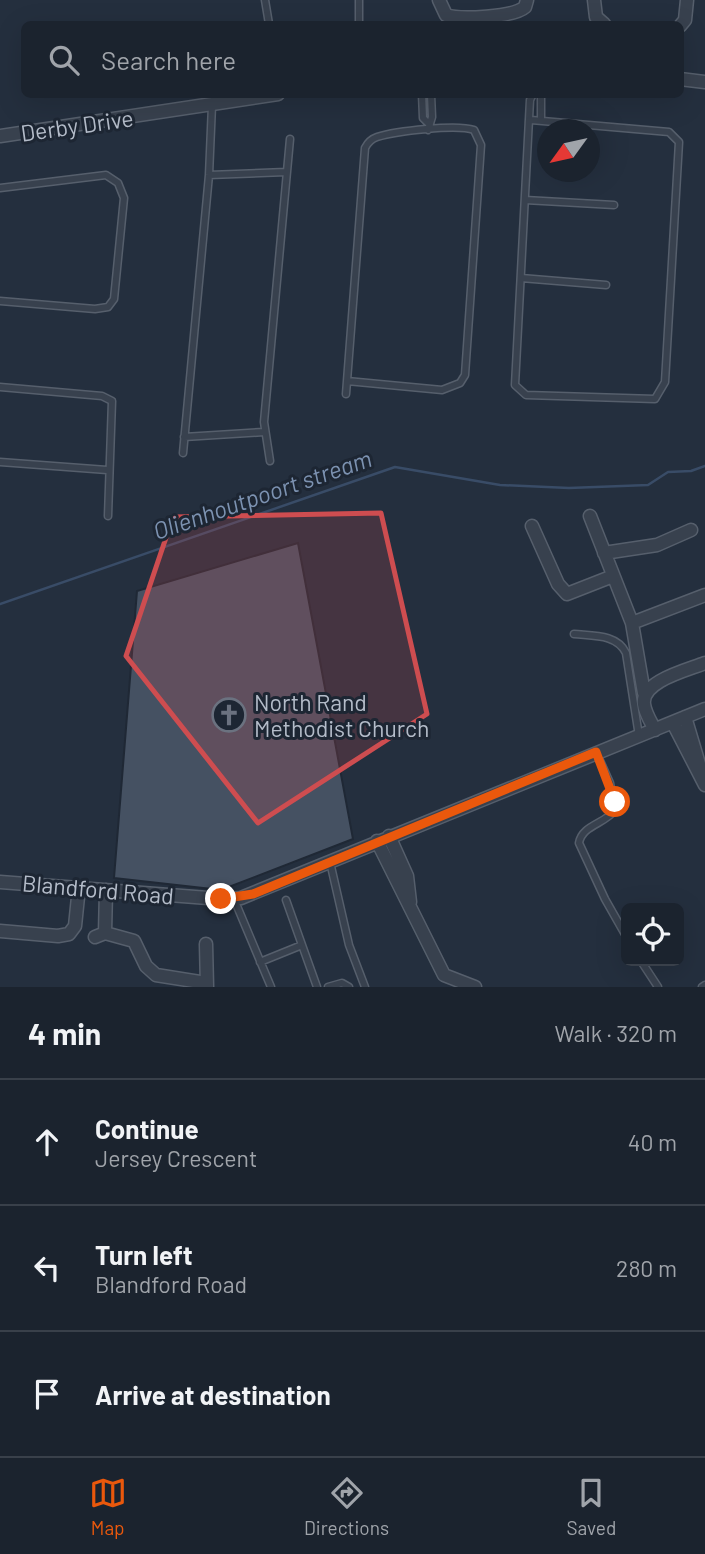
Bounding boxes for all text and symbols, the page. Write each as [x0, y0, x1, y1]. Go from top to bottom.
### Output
search box [21, 21, 684, 98]
icon: search [45, 41, 83, 79]
text: Search here [101, 44, 236, 75]
street label: Derby Drive [19, 103, 135, 147]
north arrow [537, 119, 600, 182]
water label: Olienhoutpoort stream [149, 443, 375, 545]
place label: North Rand Methodist Church [254, 688, 429, 742]
church icon: North Rand Methodist Church [210, 696, 248, 734]
route start [599, 786, 630, 817]
street label: Blandford Road [21, 868, 175, 910]
route end [205, 883, 236, 914]
map controls [621, 903, 684, 966]
button: locate [621, 903, 684, 966]
text: 4 min [28, 1015, 101, 1051]
text: Walk · 320 m [555, 1019, 677, 1047]
text: Continue [95, 1113, 199, 1144]
icon: ahead [28, 1123, 66, 1161]
text: 40 m [628, 1128, 677, 1156]
text: Jersey Crescent [95, 1144, 257, 1172]
text: Turn left [95, 1239, 193, 1270]
icon: left [28, 1249, 66, 1287]
text: 280 m [616, 1254, 677, 1282]
text: Blandford Road [95, 1270, 247, 1298]
icon: arrive [28, 1375, 66, 1413]
text: Arrive at destination [95, 1379, 331, 1410]
tab: Map [89, 1474, 127, 1539]
tab: Directions [304, 1474, 389, 1539]
tab: Saved [566, 1474, 616, 1539]

